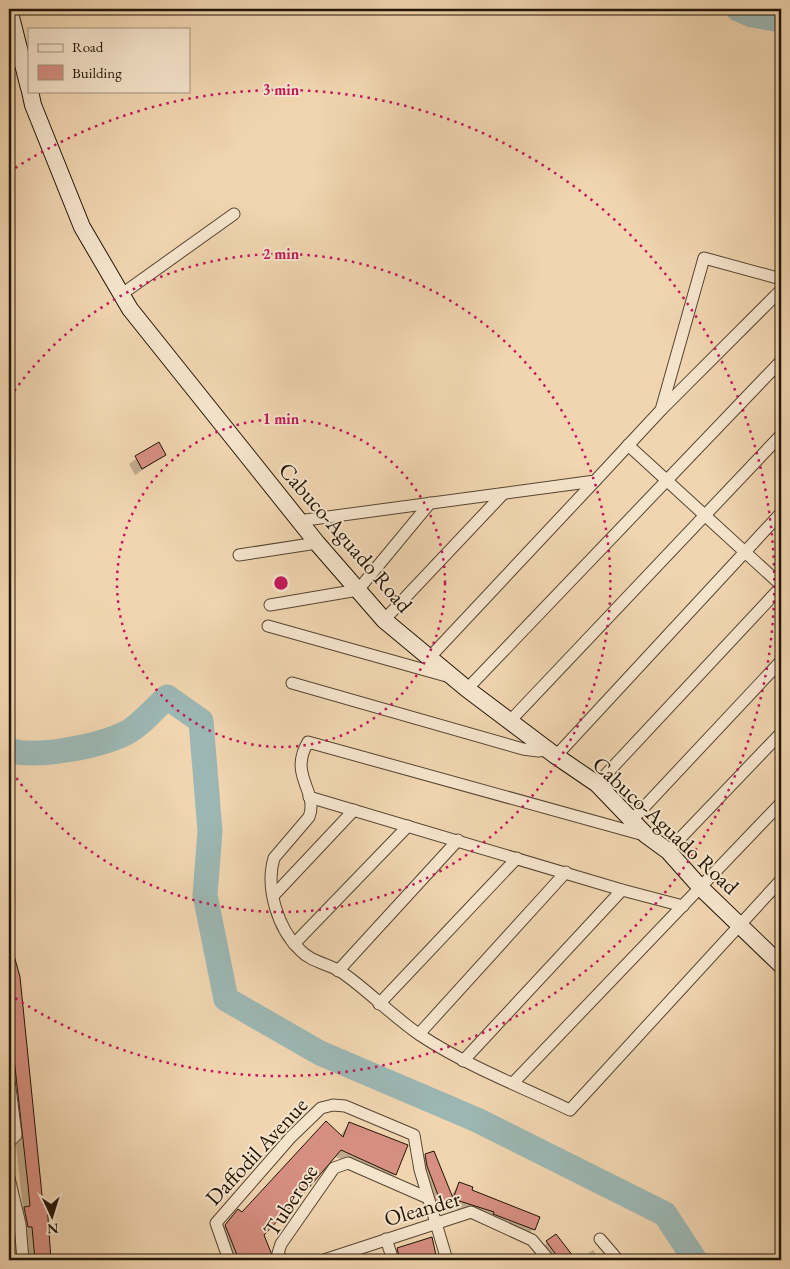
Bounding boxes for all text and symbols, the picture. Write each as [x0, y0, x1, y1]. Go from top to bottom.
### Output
legend [28, 28, 190, 92]
text: Road [72, 37, 104, 56]
text: Building [72, 63, 122, 82]
text: 3 min [263, 80, 300, 99]
text: 2 min [263, 244, 300, 263]
text: 1 min [263, 409, 300, 428]
street label: Cabuco-Aguado Road [272, 456, 420, 619]
centre of rings [272, 574, 290, 592]
street label: Cabuco-Aguado Road [586, 750, 746, 901]
street label: Daffodil Avenue [199, 1091, 314, 1212]
street label: Tuberose [256, 1158, 325, 1242]
street label: Oleander [381, 1184, 464, 1233]
north arrow [28, 1192, 78, 1242]
text: N [46, 1220, 59, 1238]

